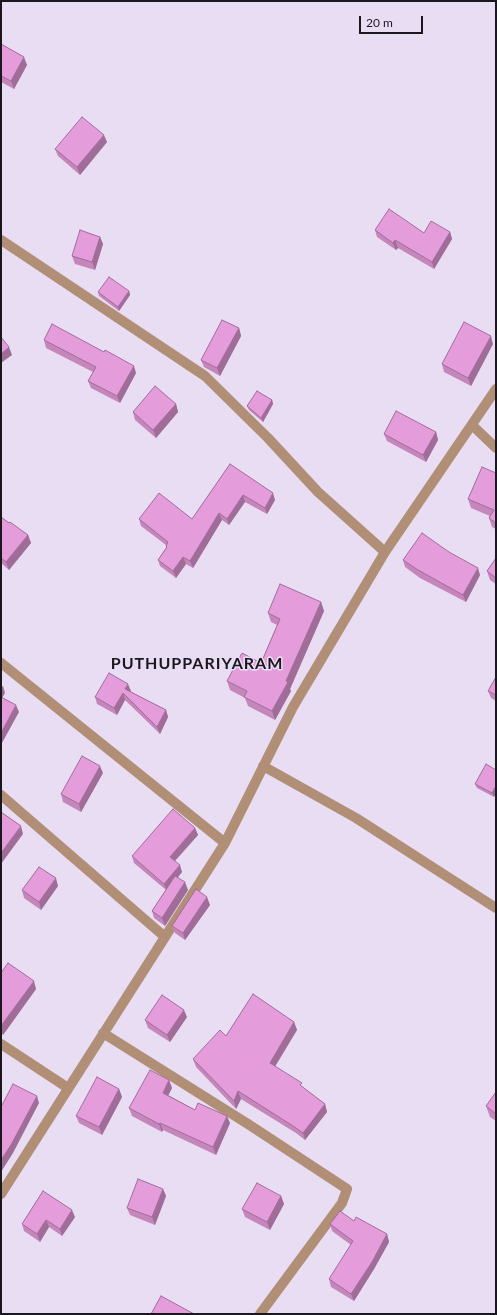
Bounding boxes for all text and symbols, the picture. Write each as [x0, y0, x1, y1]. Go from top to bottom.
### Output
scale bar [361, 8, 425, 34]
text: 20 m [366, 15, 393, 30]
district label: PUTHUPPARIYARAM [111, 654, 283, 674]

